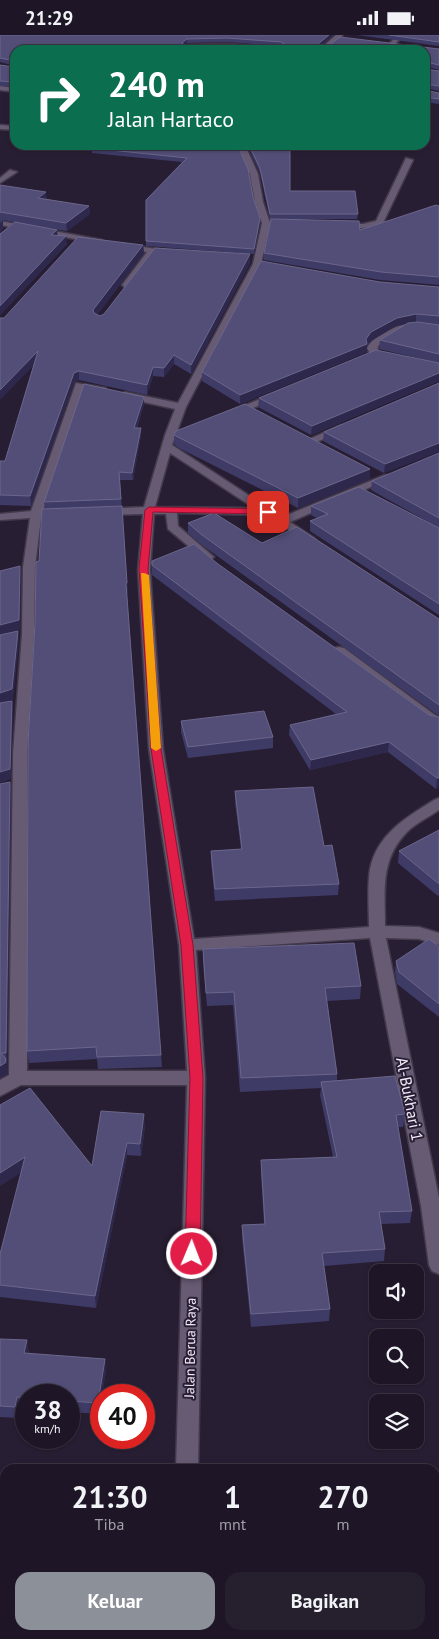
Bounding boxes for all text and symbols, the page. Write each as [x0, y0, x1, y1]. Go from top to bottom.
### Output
text: 21:29 [25, 6, 73, 30]
text: 240 m [108, 61, 205, 107]
icon: right [25, 65, 90, 130]
text: Jalan Hartaco [108, 105, 234, 133]
pin [247, 491, 289, 533]
icon: arrive [254, 498, 282, 526]
street label: Al-Bukhari 1 [392, 1055, 428, 1143]
position arrow [165, 1227, 217, 1279]
map controls [369, 1264, 424, 1449]
button: sound [369, 1264, 424, 1319]
street label: Jalan Berua Raya [180, 1298, 200, 1399]
button: search [369, 1329, 424, 1384]
speed limit sign: 40 [90, 1384, 155, 1449]
text: 38 [33, 1394, 62, 1426]
button: layers [369, 1394, 424, 1449]
text: km/h [34, 1421, 61, 1436]
text: 21:30 [71, 1477, 148, 1516]
text: 1 [224, 1477, 241, 1516]
text: 270 [318, 1477, 369, 1516]
text: Tiba [95, 1514, 124, 1534]
text: mnt [219, 1514, 246, 1534]
text: m [337, 1514, 350, 1534]
button: Keluar [15, 1572, 215, 1630]
button: Bagikan [225, 1572, 425, 1630]

